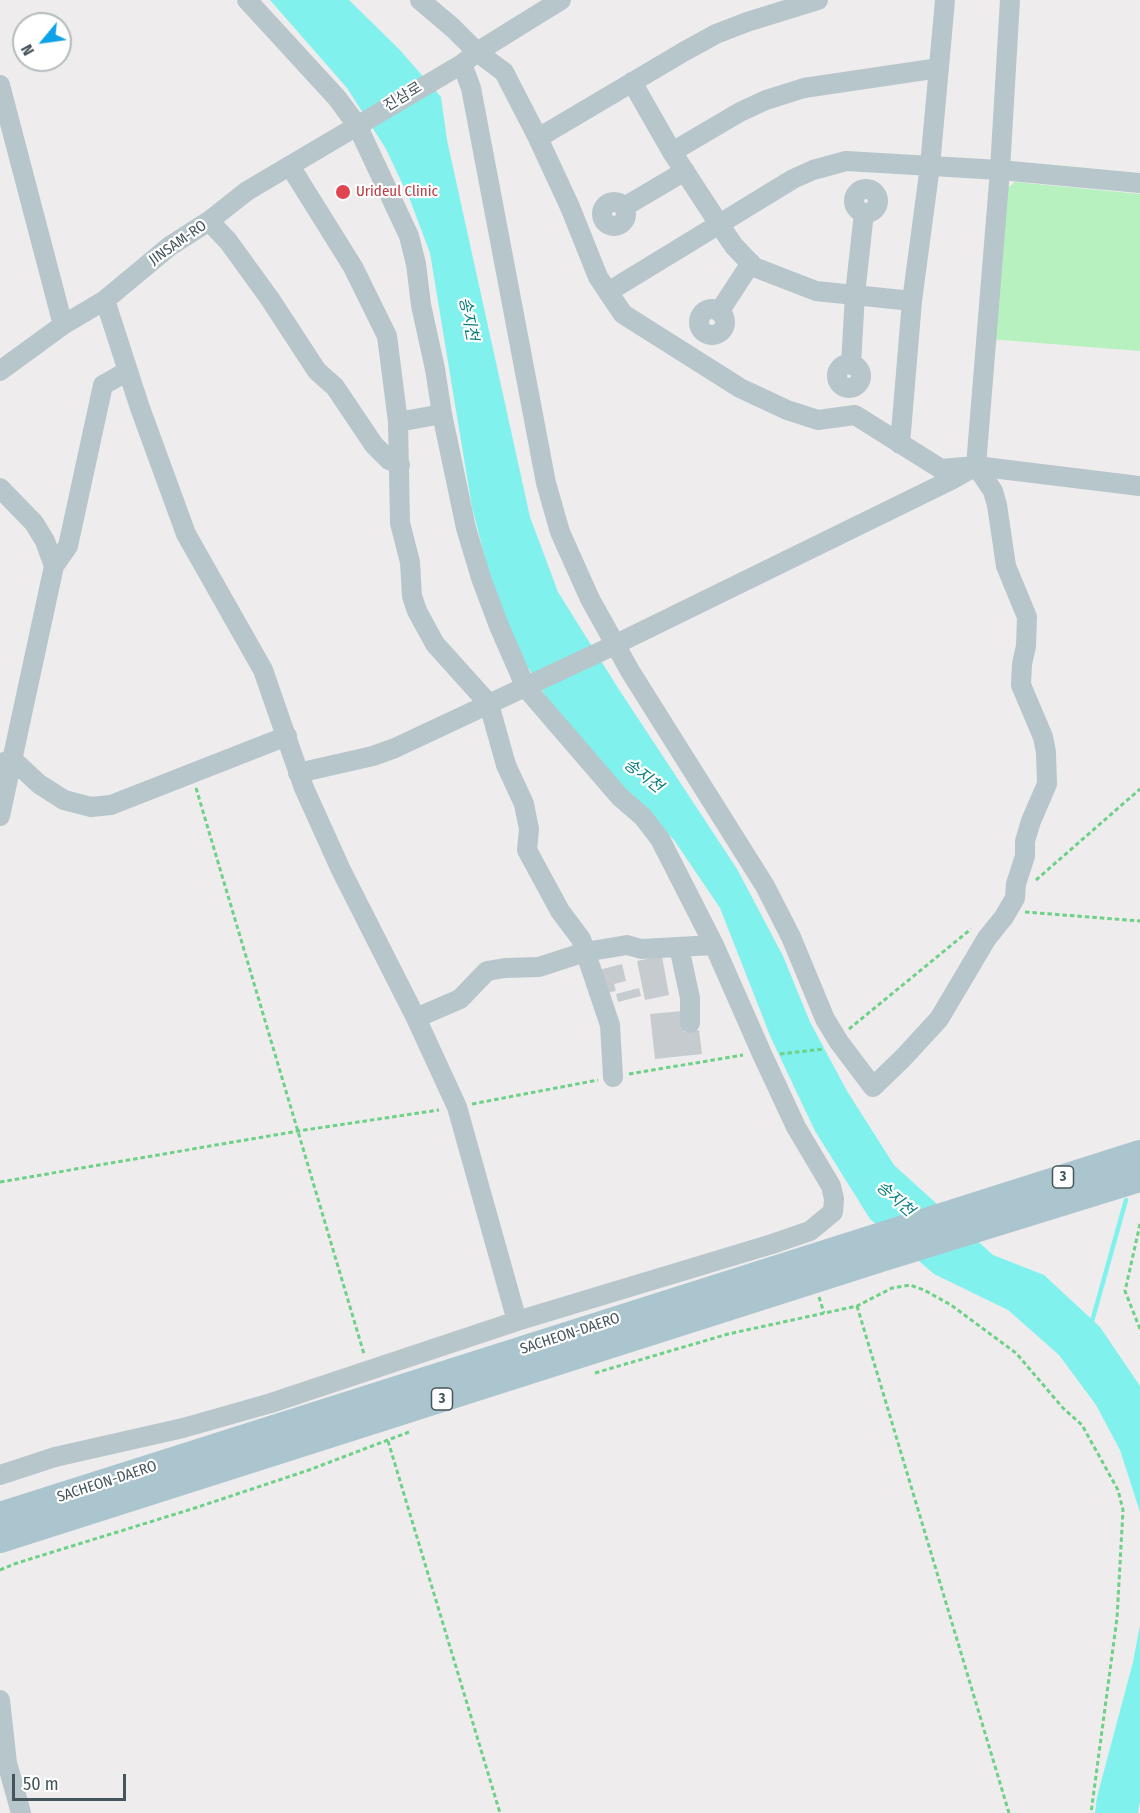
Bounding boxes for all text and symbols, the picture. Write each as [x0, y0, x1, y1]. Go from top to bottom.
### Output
north arrow [12, 12, 72, 72]
text: N [17, 41, 38, 59]
street label: 진삼로 [381, 79, 425, 115]
marker: Urideul Clinic [334, 183, 352, 201]
place label: Urideul Clinic [356, 183, 438, 201]
street label: JINSAM-RO [146, 217, 210, 269]
water label: 송지천 [454, 295, 482, 343]
water label: 송지천 [620, 755, 666, 797]
road number: 3 [1052, 1166, 1074, 1188]
water label: 송지천 [872, 1177, 918, 1221]
street label: SACHEON-DAERO [518, 1309, 622, 1359]
road number: 3 [432, 1388, 452, 1410]
street label: SACHEON-DAERO [55, 1457, 159, 1507]
scale bar [15, 1762, 129, 1800]
text: 50 m [23, 1773, 59, 1795]

